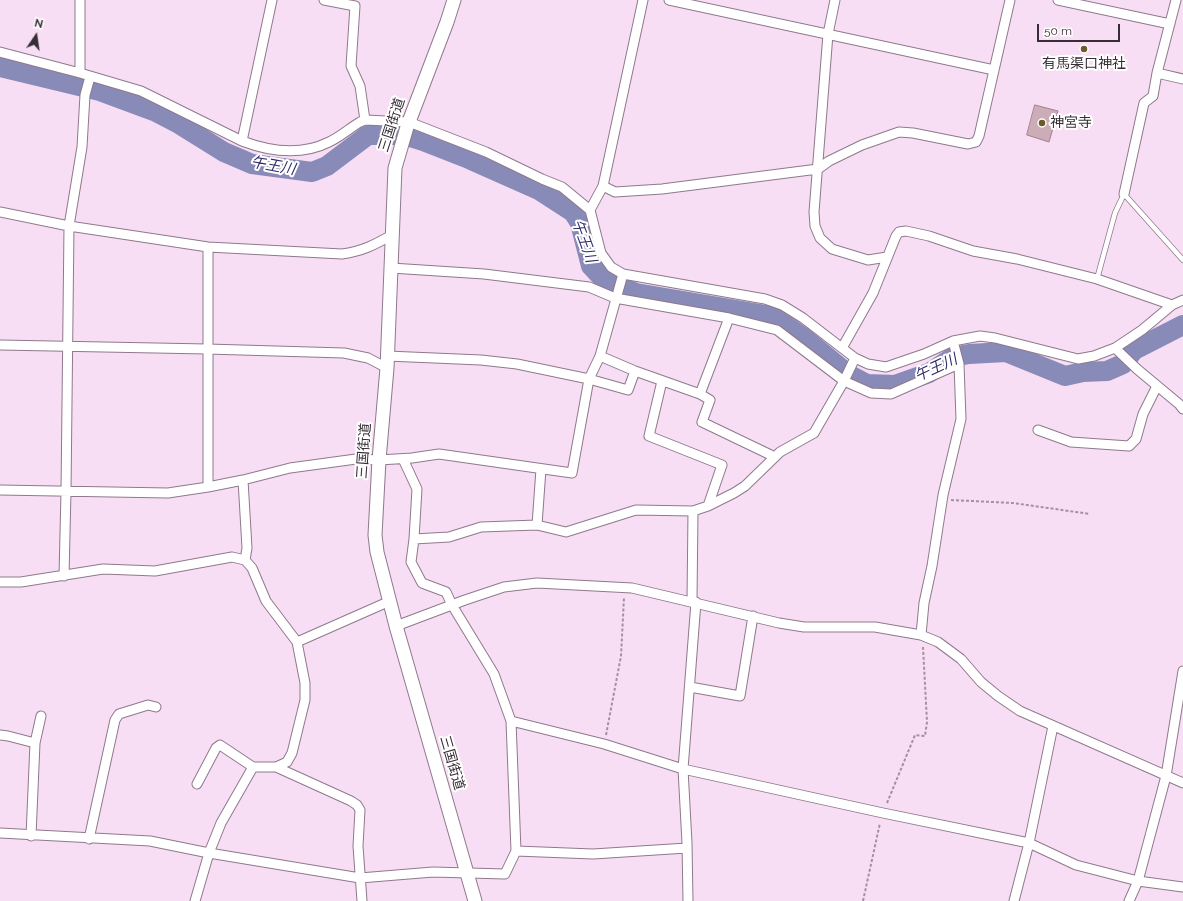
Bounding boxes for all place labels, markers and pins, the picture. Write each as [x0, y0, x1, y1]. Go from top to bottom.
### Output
marker: 有馬渠口神社 [1079, 44, 1089, 54]
place label: 有馬渠口神社 [1042, 56, 1126, 72]
place label: 神宮寺 [1050, 115, 1092, 131]
marker: 神宮寺 [1037, 118, 1047, 128]

